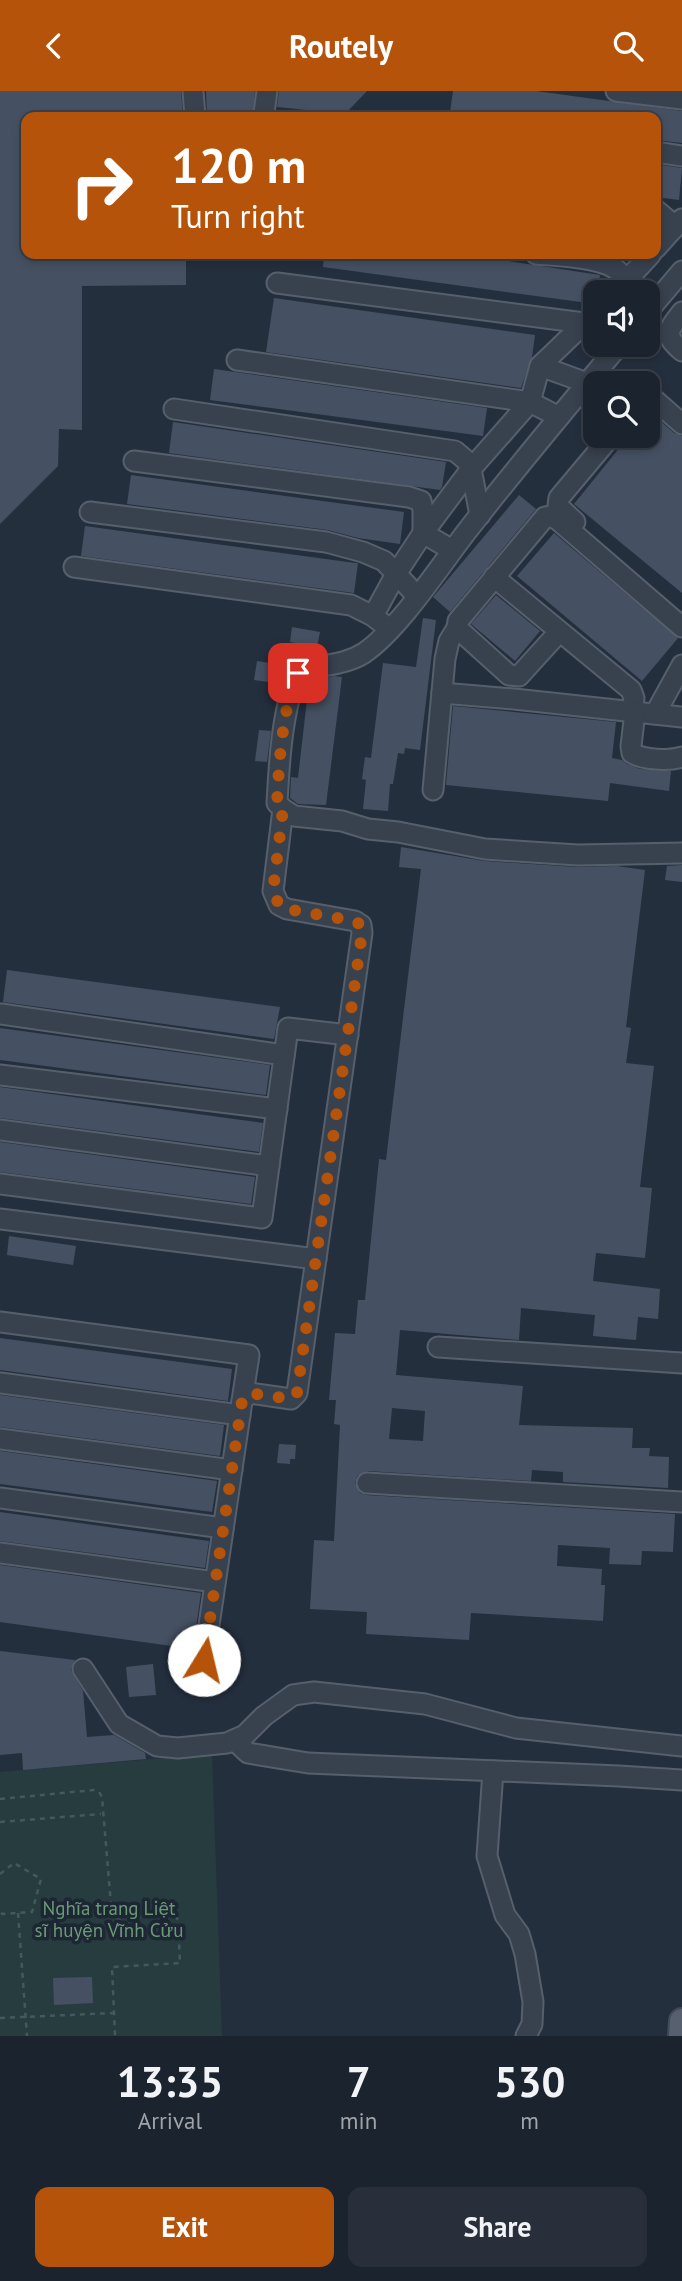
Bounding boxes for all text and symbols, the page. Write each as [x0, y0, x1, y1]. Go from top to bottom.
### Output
text: Routely [289, 25, 393, 67]
icon: back [35, 27, 73, 65]
icon: search [609, 27, 647, 65]
text: 120 m [171, 133, 306, 197]
icon: right [56, 140, 147, 231]
text: Turn right [171, 195, 305, 237]
map controls [583, 280, 660, 448]
button: sound [583, 280, 660, 357]
button: search [583, 371, 660, 448]
pin [268, 643, 328, 703]
icon: arrive [279, 654, 317, 692]
position arrow [167, 1623, 241, 1697]
park label: Nghĩa trang Liệt sĩ huyện Vĩnh Cửu [34, 1896, 184, 1942]
text: 13:35 [117, 2054, 223, 2109]
text: 7 [347, 2054, 370, 2109]
text: 530 [494, 2054, 565, 2109]
text: Arrival [138, 2106, 202, 2135]
text: min [340, 2106, 377, 2135]
text: m [520, 2106, 539, 2135]
button: Exit [35, 2187, 334, 2267]
button: Share [348, 2187, 647, 2267]

